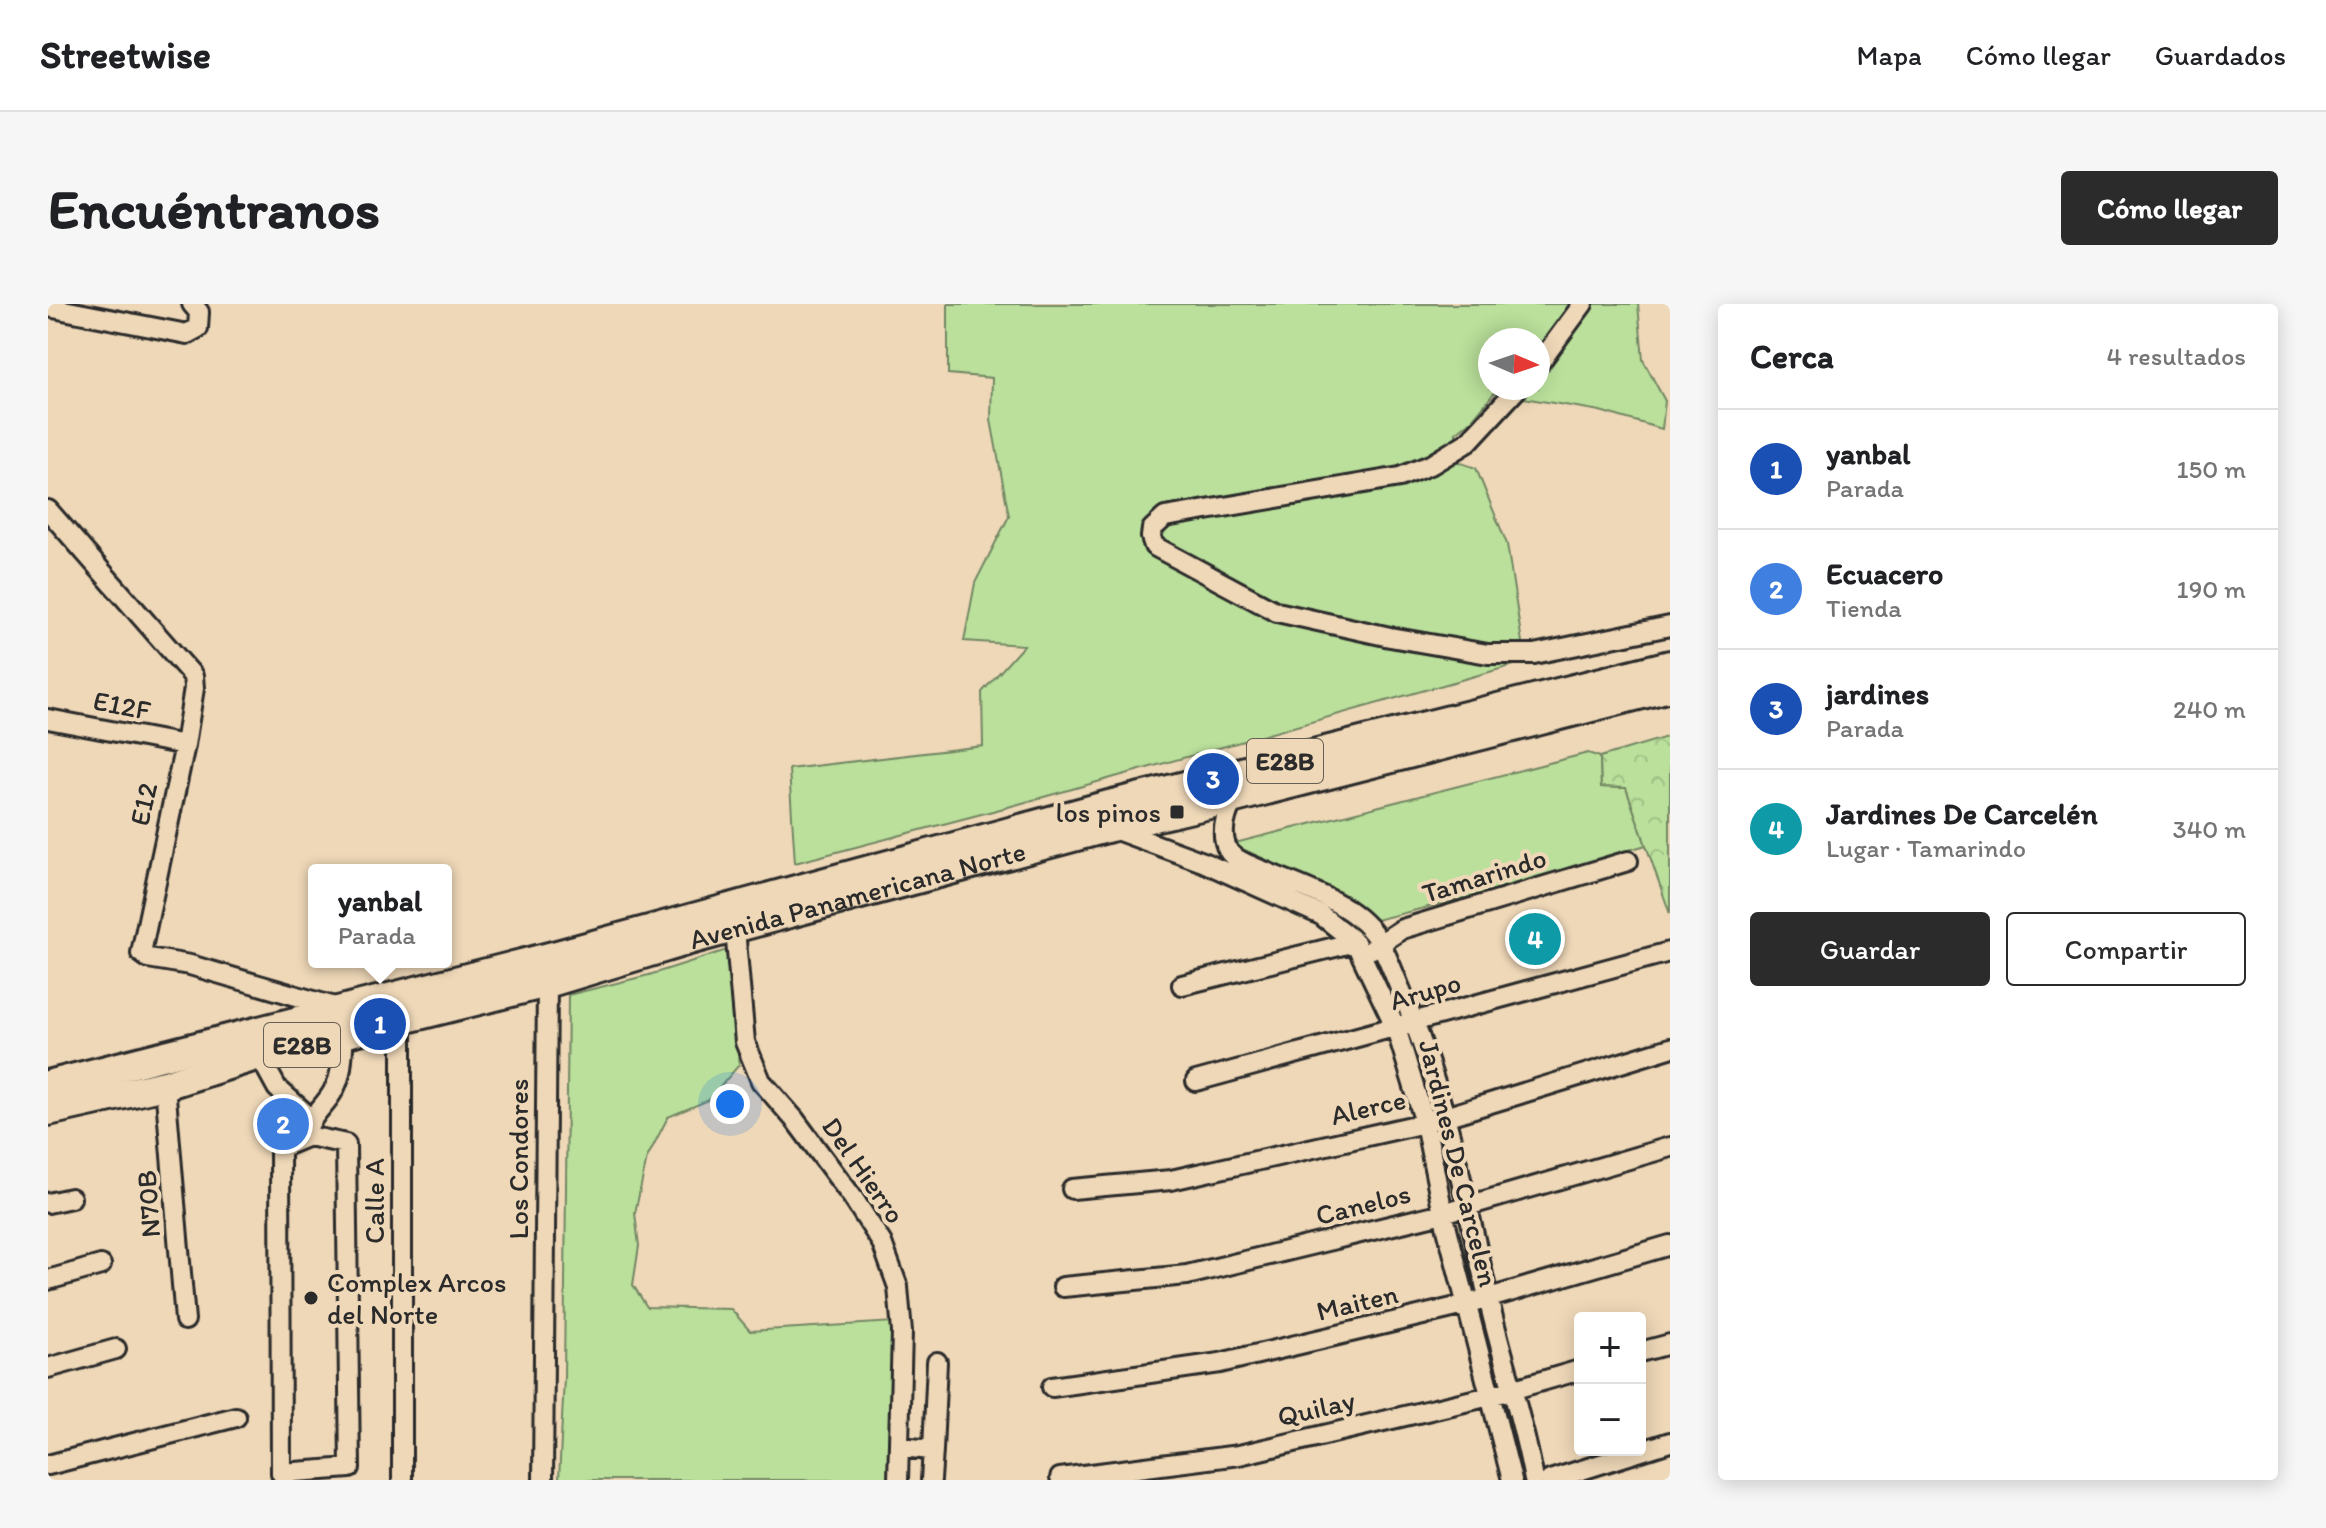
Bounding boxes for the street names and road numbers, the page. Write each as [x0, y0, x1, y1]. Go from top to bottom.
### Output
street label: E12F [91, 683, 154, 727]
road number: E28B [1247, 739, 1323, 783]
street label: E12 [122, 779, 164, 829]
street label: Avenida Panamericana Norte [685, 833, 1029, 956]
street label: Tamarindo [1418, 840, 1550, 910]
street label: Arupo [1385, 965, 1465, 1017]
road number: E28B [264, 1023, 340, 1067]
street label: Jardines De Carcelen [1412, 1036, 1506, 1290]
street label: Los Condores [501, 1079, 535, 1239]
street label: Alerce [1327, 1082, 1409, 1132]
street label: Del Hierro [815, 1110, 913, 1230]
street label: Calle A [357, 1158, 391, 1244]
street label: N70B [129, 1169, 167, 1239]
street label: Canelos [1312, 1176, 1414, 1232]
street label: Maiten [1313, 1276, 1401, 1328]
street label: Quilay [1274, 1383, 1358, 1433]

